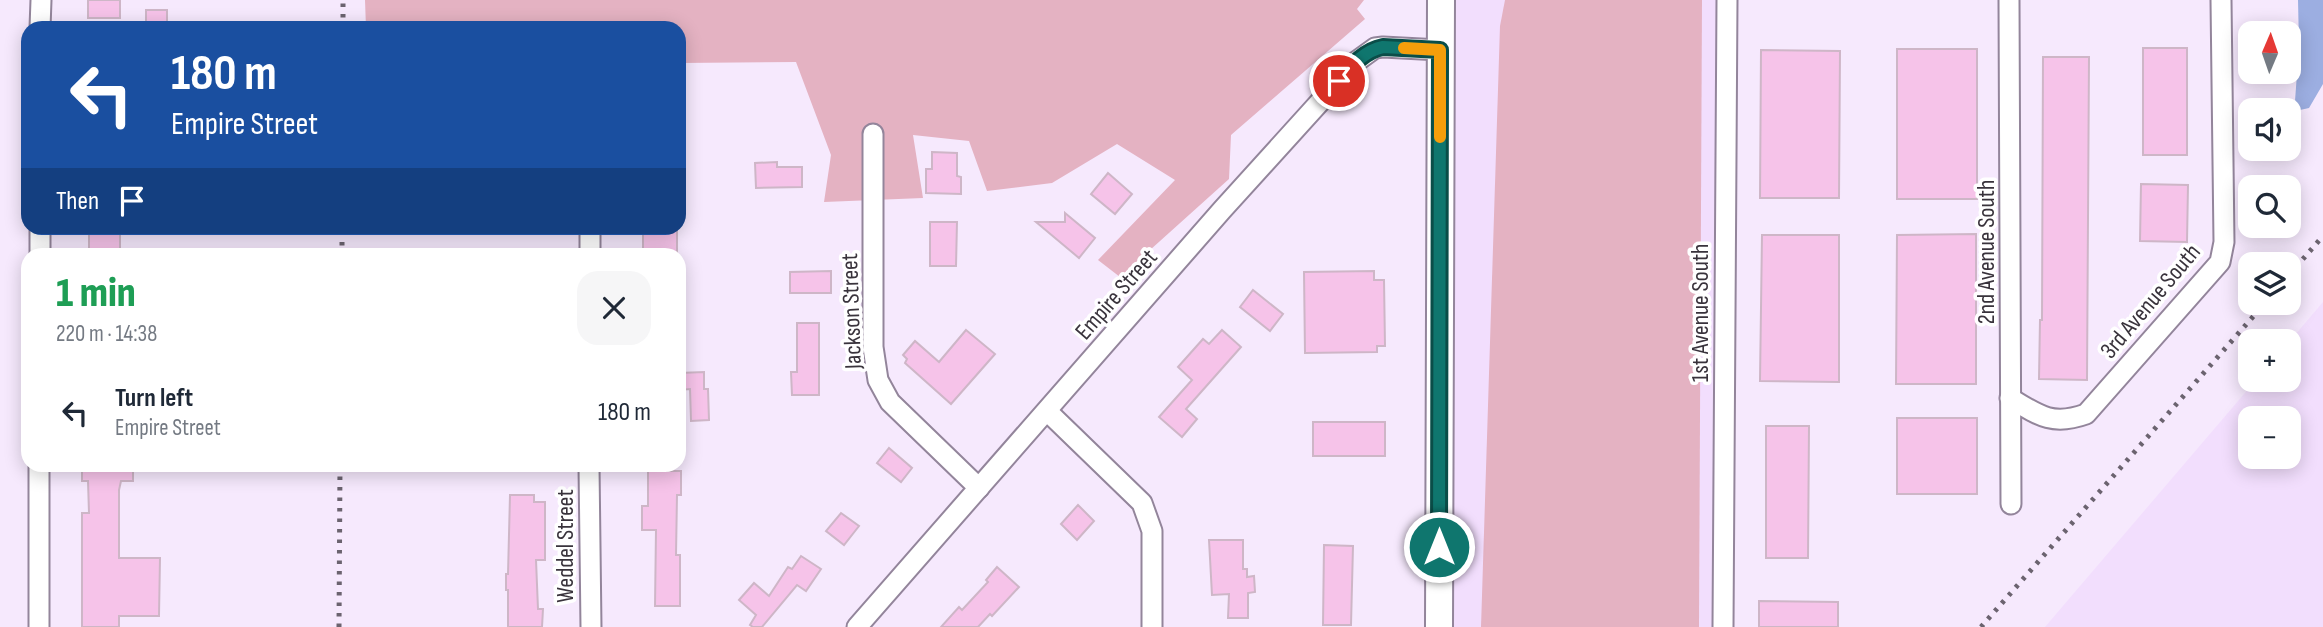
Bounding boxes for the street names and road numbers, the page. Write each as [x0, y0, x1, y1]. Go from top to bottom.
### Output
street label: 2nd Avenue South [1972, 180, 2001, 324]
street label: 3rd Avenue South [2094, 238, 2207, 365]
street label: Empire Street [1069, 243, 1164, 345]
street label: 1st Avenue South [1686, 244, 1715, 382]
street label: Jackson Street [835, 253, 868, 370]
street label: Weddel Street [551, 489, 580, 603]

